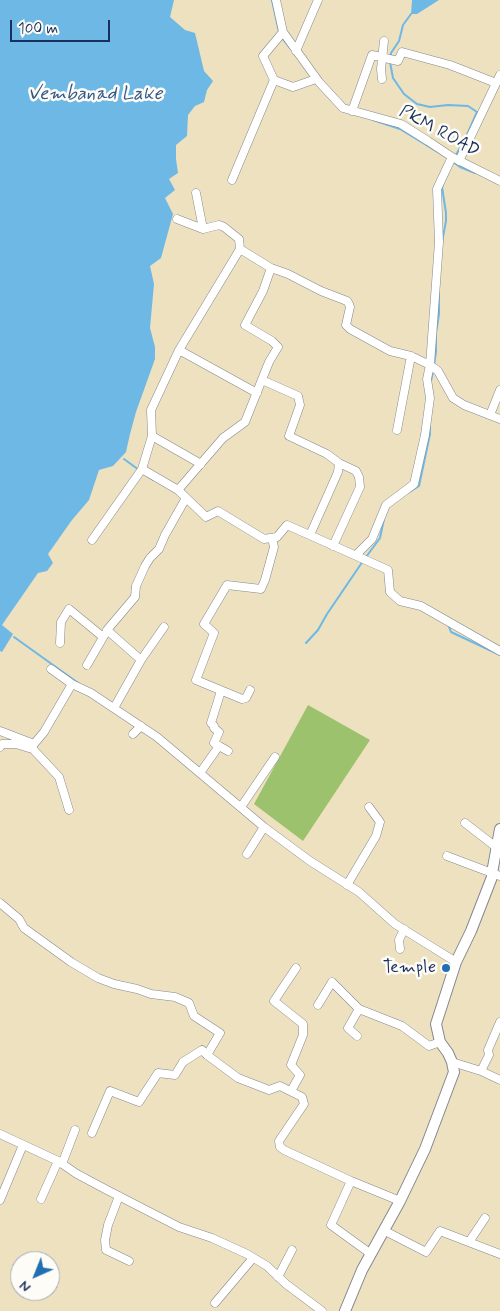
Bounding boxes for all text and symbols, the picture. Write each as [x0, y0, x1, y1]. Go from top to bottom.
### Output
scale bar [12, 10, 112, 42]
text: 100 m [18, 19, 58, 39]
water label: Vembanad Lake [28, 84, 162, 106]
street label: PKM ROAD [395, 101, 483, 163]
place label: Temple [383, 957, 436, 979]
marker: Temple [440, 962, 452, 974]
north arrow [10, 1251, 60, 1301]
text: N [16, 1276, 35, 1296]

